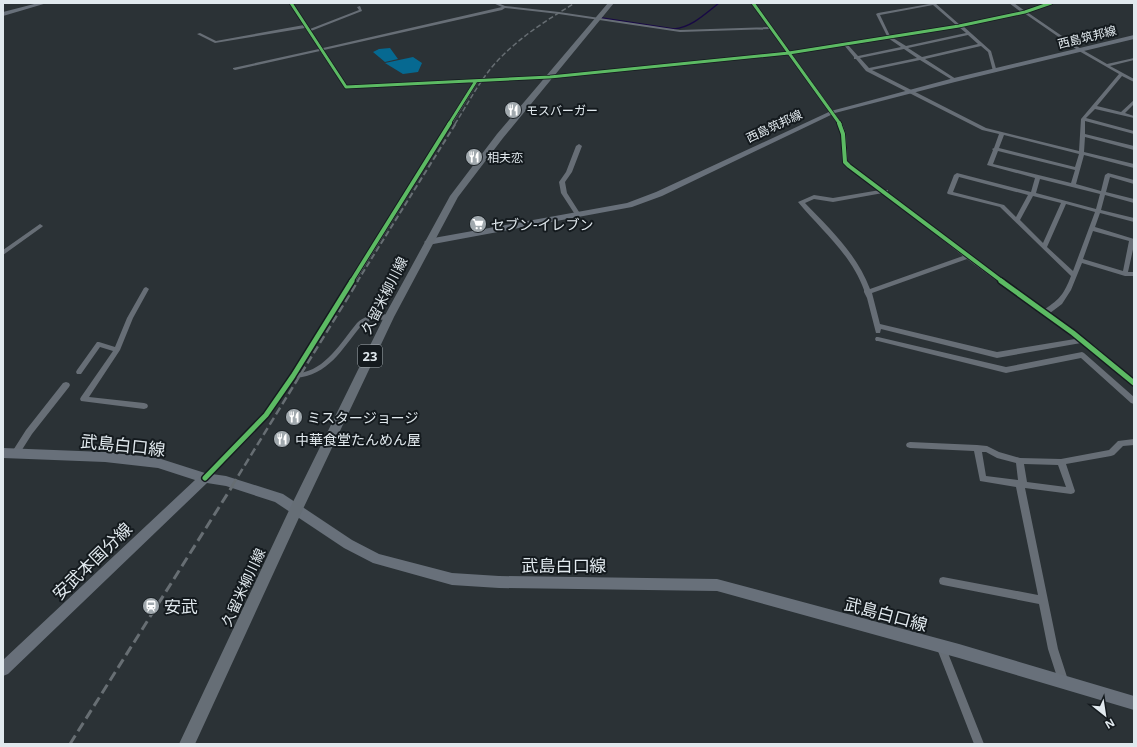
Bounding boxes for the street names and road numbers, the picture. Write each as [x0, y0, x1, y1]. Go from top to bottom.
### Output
street label: 西島筑邦線 [1056, 21, 1118, 53]
street label: 西島筑邦線 [743, 106, 805, 146]
street label: 久留米柳川線 [356, 253, 412, 337]
road number: 23 [358, 345, 382, 367]
street label: 武島白口線 [80, 429, 166, 461]
street label: 安武本国分線 [47, 517, 137, 605]
street label: 久留米柳川線 [217, 545, 269, 629]
street label: 武島白口線 [522, 554, 607, 577]
street label: 武島白口線 [842, 592, 930, 636]

